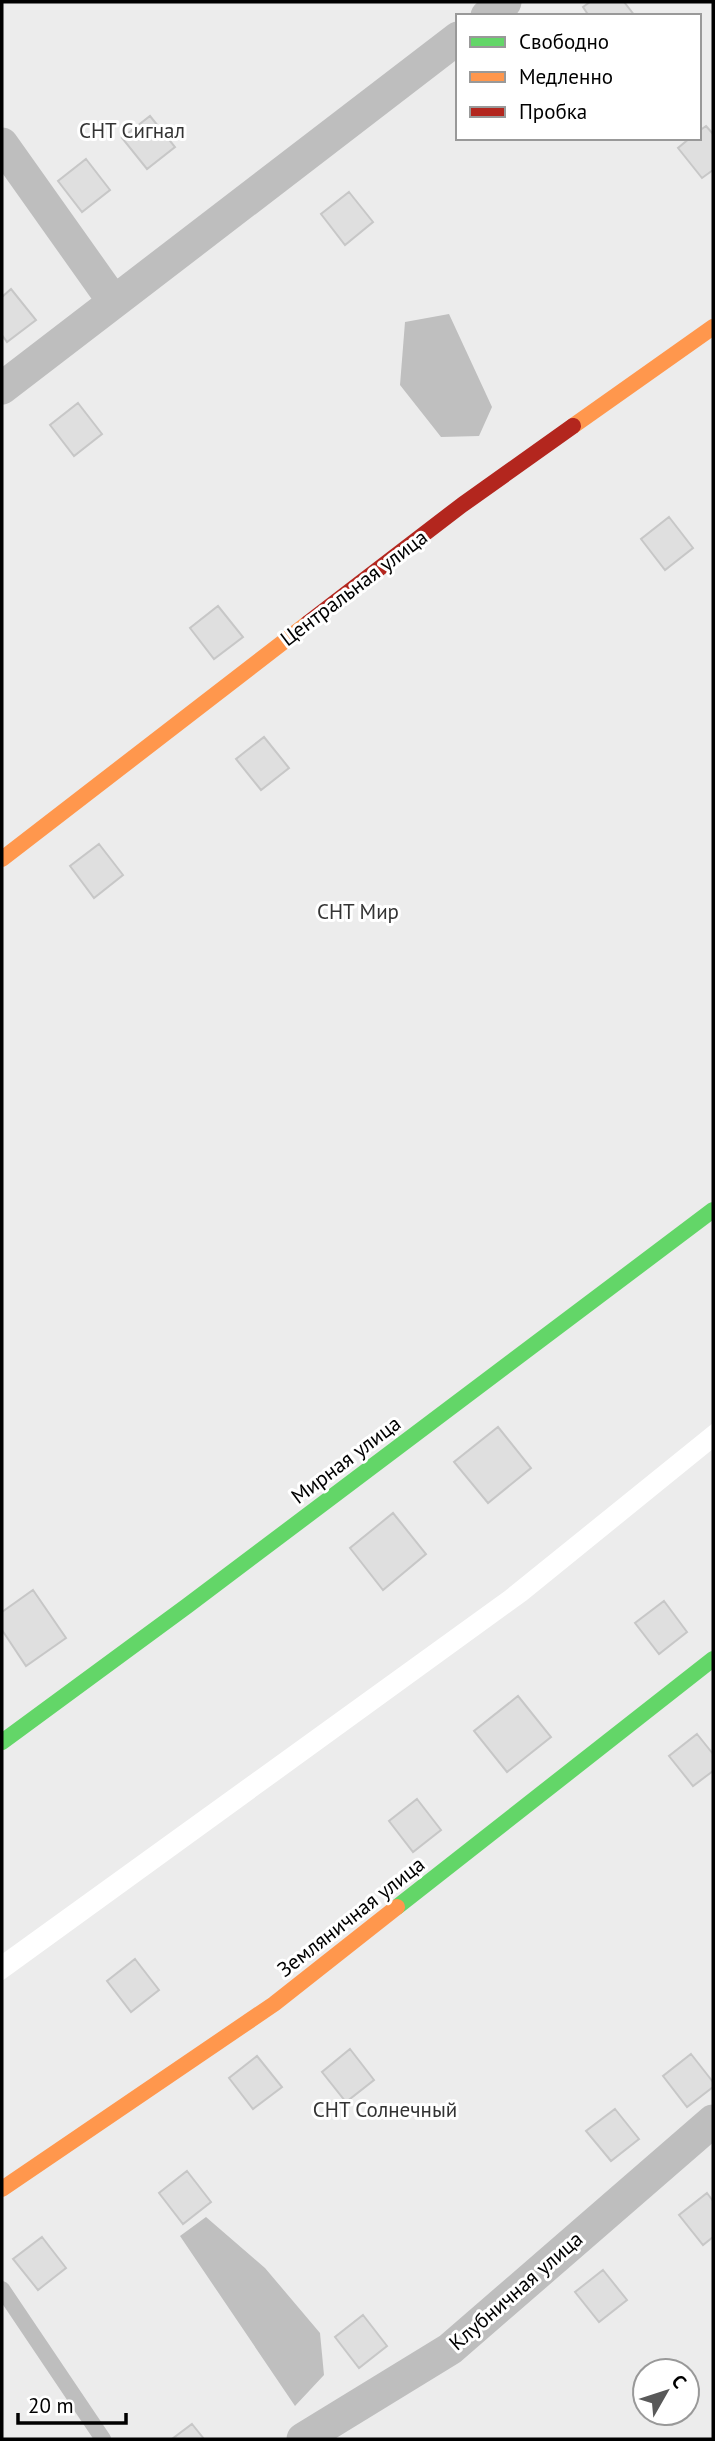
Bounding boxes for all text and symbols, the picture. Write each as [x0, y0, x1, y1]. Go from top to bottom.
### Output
legend [456, 14, 701, 140]
text: Свободно [519, 28, 609, 55]
text: Медленно [519, 63, 613, 90]
text: Пробка [519, 98, 587, 125]
park label: СНТ Сигнал [79, 117, 185, 144]
street label: Центральная улица [275, 524, 433, 652]
park label: СНТ Мир [317, 898, 399, 925]
street label: Мирная улица [286, 1410, 406, 1510]
street label: Земляничная улица [271, 1851, 430, 1983]
park label: СНТ Солнечный [313, 2096, 457, 2123]
street label: Клубничная улица [443, 2225, 588, 2356]
north arrow [631, 2357, 701, 2427]
text: С [667, 2370, 692, 2393]
scale bar [18, 2382, 126, 2426]
text: 20 m [28, 2392, 74, 2419]

